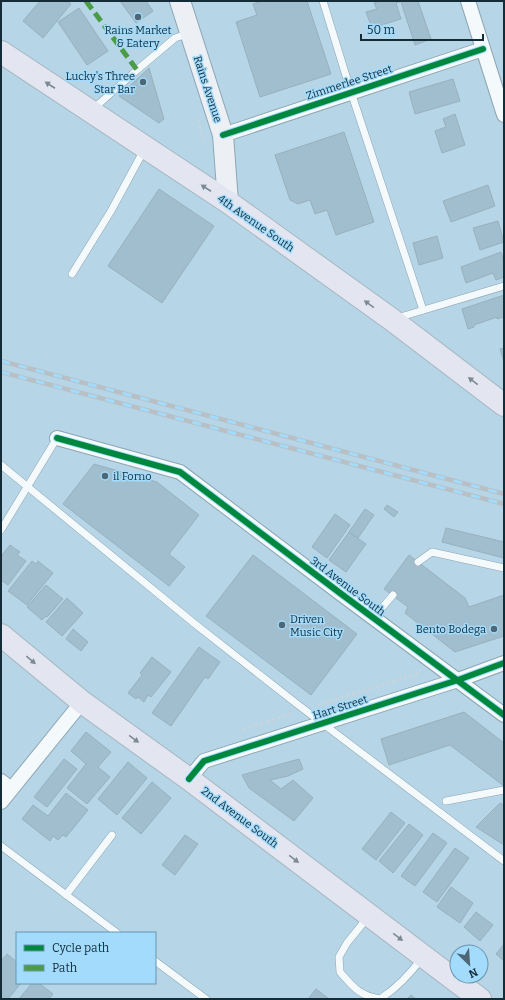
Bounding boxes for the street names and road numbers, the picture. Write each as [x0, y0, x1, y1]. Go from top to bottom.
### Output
street label: Rains Avenue [191, 54, 224, 124]
street label: Zimmerlee Street [304, 62, 394, 103]
street label: 4th Avenue South [215, 192, 297, 255]
street label: 3rd Avenue South [308, 554, 388, 619]
street label: Hart Street [311, 693, 369, 722]
street label: 2nd Avenue South [199, 784, 281, 851]

